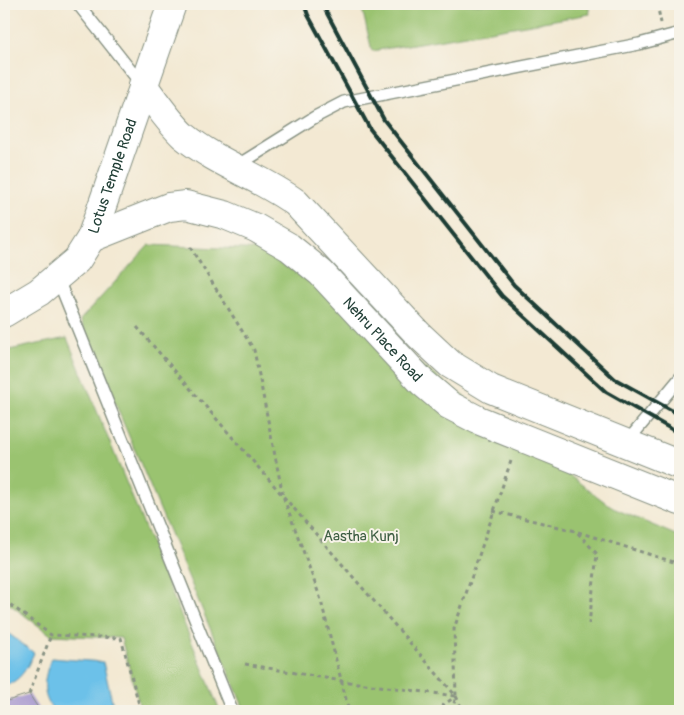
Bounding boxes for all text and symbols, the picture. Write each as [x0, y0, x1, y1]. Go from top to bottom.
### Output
street label: Lotus Temple Road [84, 116, 141, 236]
street label: Nehru Place Road [339, 293, 427, 386]
park label: Aastha Kunj [323, 527, 399, 546]

